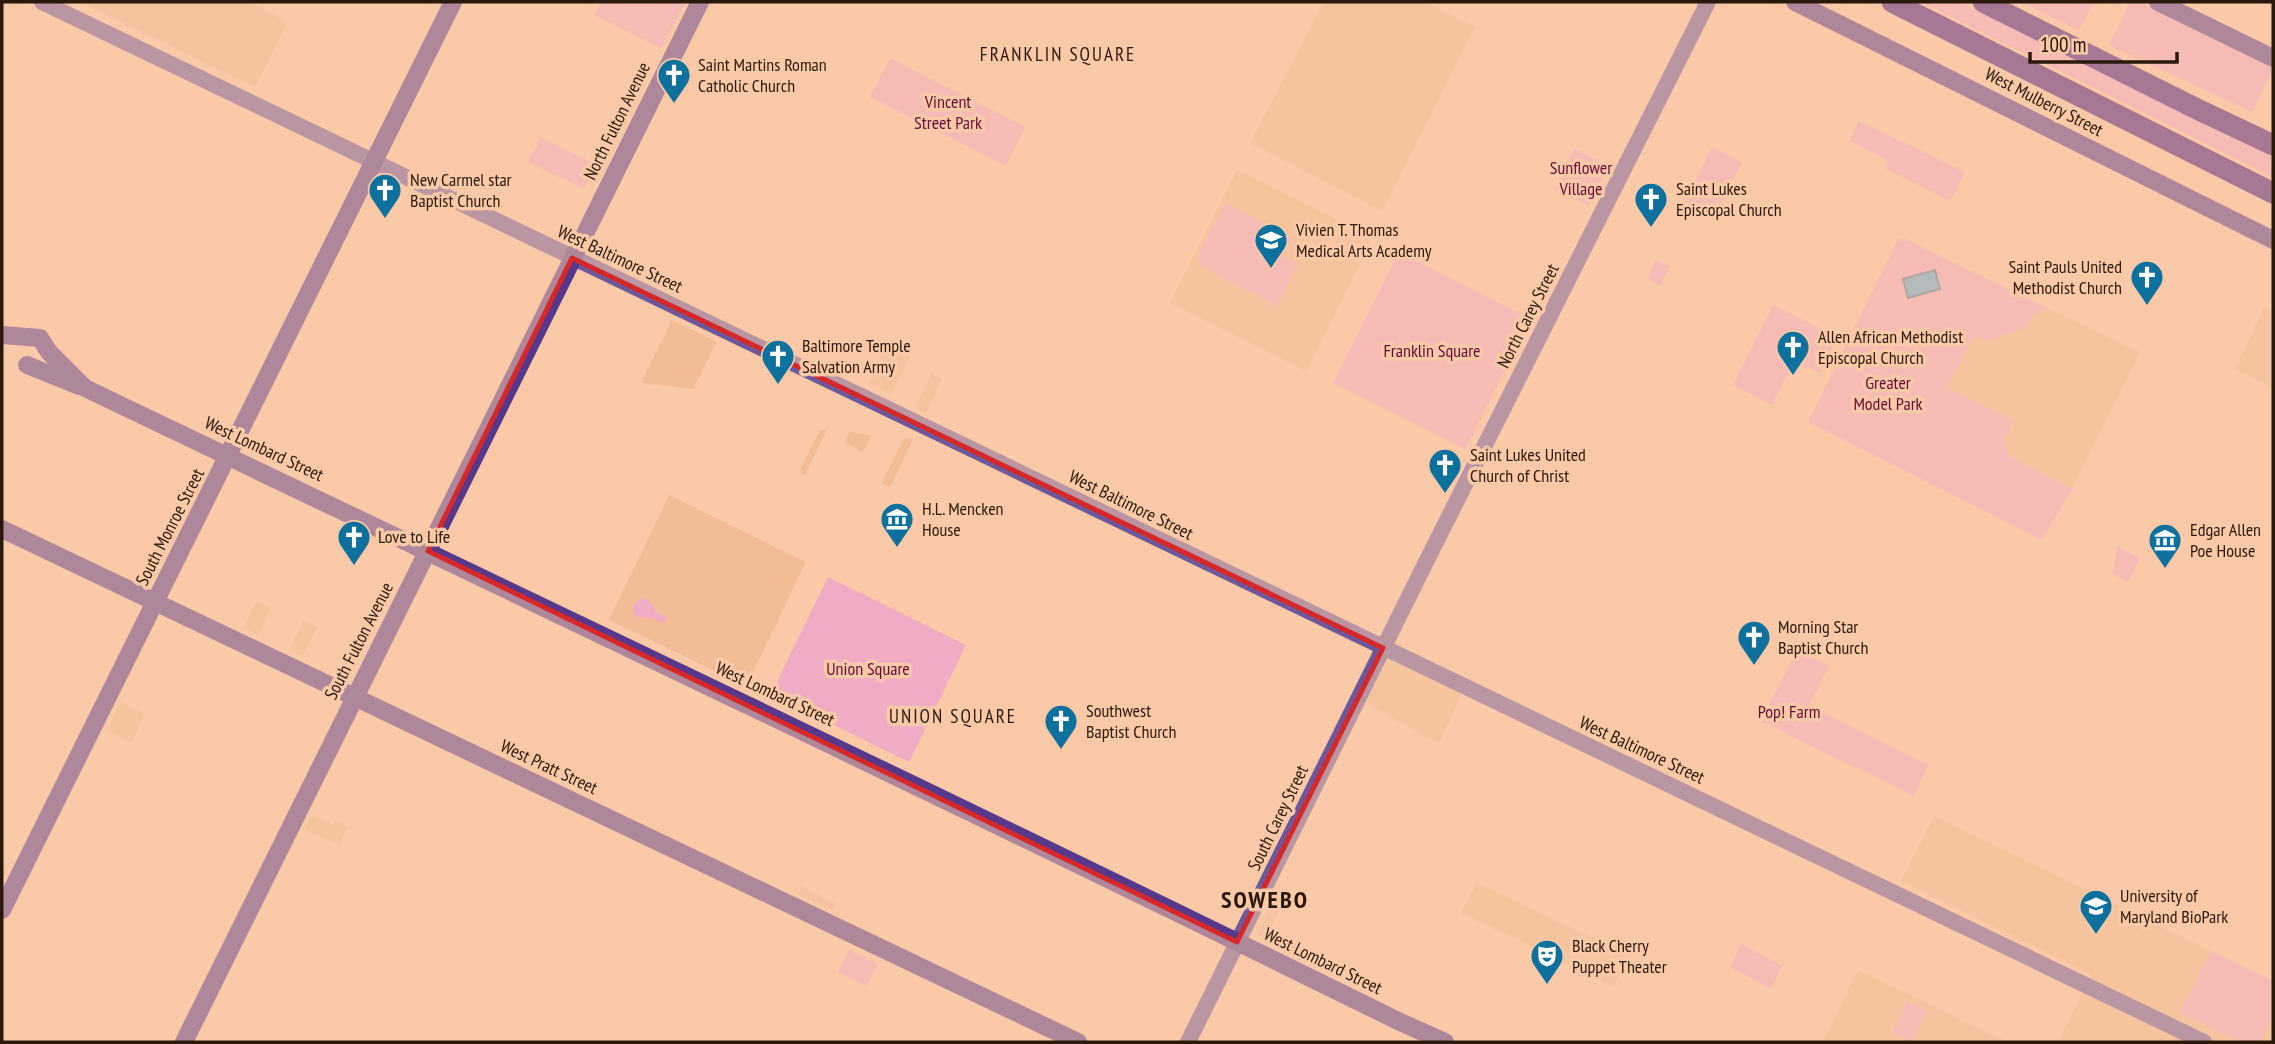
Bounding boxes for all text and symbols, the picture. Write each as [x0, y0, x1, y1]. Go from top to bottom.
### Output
scale bar [2030, 21, 2177, 65]
text: 100 m [2040, 31, 2086, 58]
district label: FRANKLIN SQUARE [980, 42, 1136, 66]
place label: Saint Martins Roman Catholic Church [698, 53, 827, 97]
church icon: Saint Martins Roman Catholic Church [655, 56, 693, 105]
street label: North Fulton Avenue [578, 58, 655, 183]
street label: West Mulberry Street [1981, 62, 2107, 141]
park label: Vincent Street Park [914, 90, 982, 134]
park label: Sunflower Village [1550, 156, 1612, 200]
place label: New Carmel star Baptist Church [410, 168, 512, 212]
church icon: New Carmel star Baptist Church [366, 171, 404, 220]
place label: Saint Lukes Episcopal Church [1676, 177, 1782, 221]
church icon: Saint Lukes Episcopal Church [1632, 180, 1670, 229]
place label: Vivien T. Thomas Medical Arts Academy [1295, 218, 1432, 262]
street label: West Baltimore Street [554, 220, 686, 298]
school or university icon: Vivien T. Thomas Medical Arts Academy [1252, 221, 1290, 270]
place label: Saint Pauls United Methodist Church [2009, 255, 2122, 299]
church icon: Saint Pauls United Methodist Church [2128, 258, 2166, 307]
street label: North Carey Street [1491, 260, 1564, 372]
place label: Allen African Methodist Episcopal Church [1818, 325, 1963, 369]
church icon: Allen African Methodist Episcopal Church [1774, 328, 1812, 377]
place label: Baltimore Temple Salvation Army [802, 334, 911, 378]
church icon: Baltimore Temple Salvation Army [759, 337, 797, 386]
park label: Franklin Square [1383, 339, 1481, 362]
park label: Greater Model Park [1853, 371, 1923, 415]
street label: West Lombard Street [201, 411, 327, 486]
place label: Saint Lukes United Church of Christ [1470, 443, 1586, 487]
church icon: Saint Lukes United Church of Christ [1426, 446, 1464, 495]
street label: South Monroe Street [130, 464, 209, 589]
street label: West Baltimore Street [1065, 465, 1197, 545]
place label: H.L. Mencken House [922, 497, 1004, 541]
museum icon: H.L. Mencken House [878, 500, 916, 549]
church icon: Love to Life [335, 518, 373, 567]
place label: Edgar Allen Poe House [2190, 518, 2261, 562]
museum icon: Edgar Allen Poe House [2146, 521, 2184, 570]
place label: Love to Life [378, 525, 450, 548]
street label: South Fulton Avenue [319, 578, 398, 703]
place label: Morning Star Baptist Church [1778, 615, 1868, 659]
church icon: Morning Star Baptist Church [1735, 618, 1773, 667]
street label: West Lombard Street [712, 656, 838, 731]
park label: Union Square [826, 657, 910, 680]
place label: Southwest Baptist Church [1086, 699, 1176, 743]
park label: Pop! Farm [1758, 700, 1820, 723]
church icon: Southwest Baptist Church [1042, 702, 1080, 751]
district label: UNION SQUARE [889, 704, 1017, 728]
street label: West Baltimore Street [1576, 711, 1708, 789]
street label: West Pratt Street [497, 734, 601, 799]
street label: South Carey Street [1242, 761, 1313, 874]
district label: SOWEBO [1221, 884, 1309, 915]
place label: University of Maryland BioPark [2120, 884, 2228, 928]
school or university icon: University of Maryland BioPark [2077, 887, 2115, 936]
street label: West Lombard Street [1260, 922, 1386, 999]
place label: Black Cherry Puppet Theater [1572, 934, 1667, 978]
theatre icon: Black Cherry Puppet Theater [1528, 937, 1566, 986]

